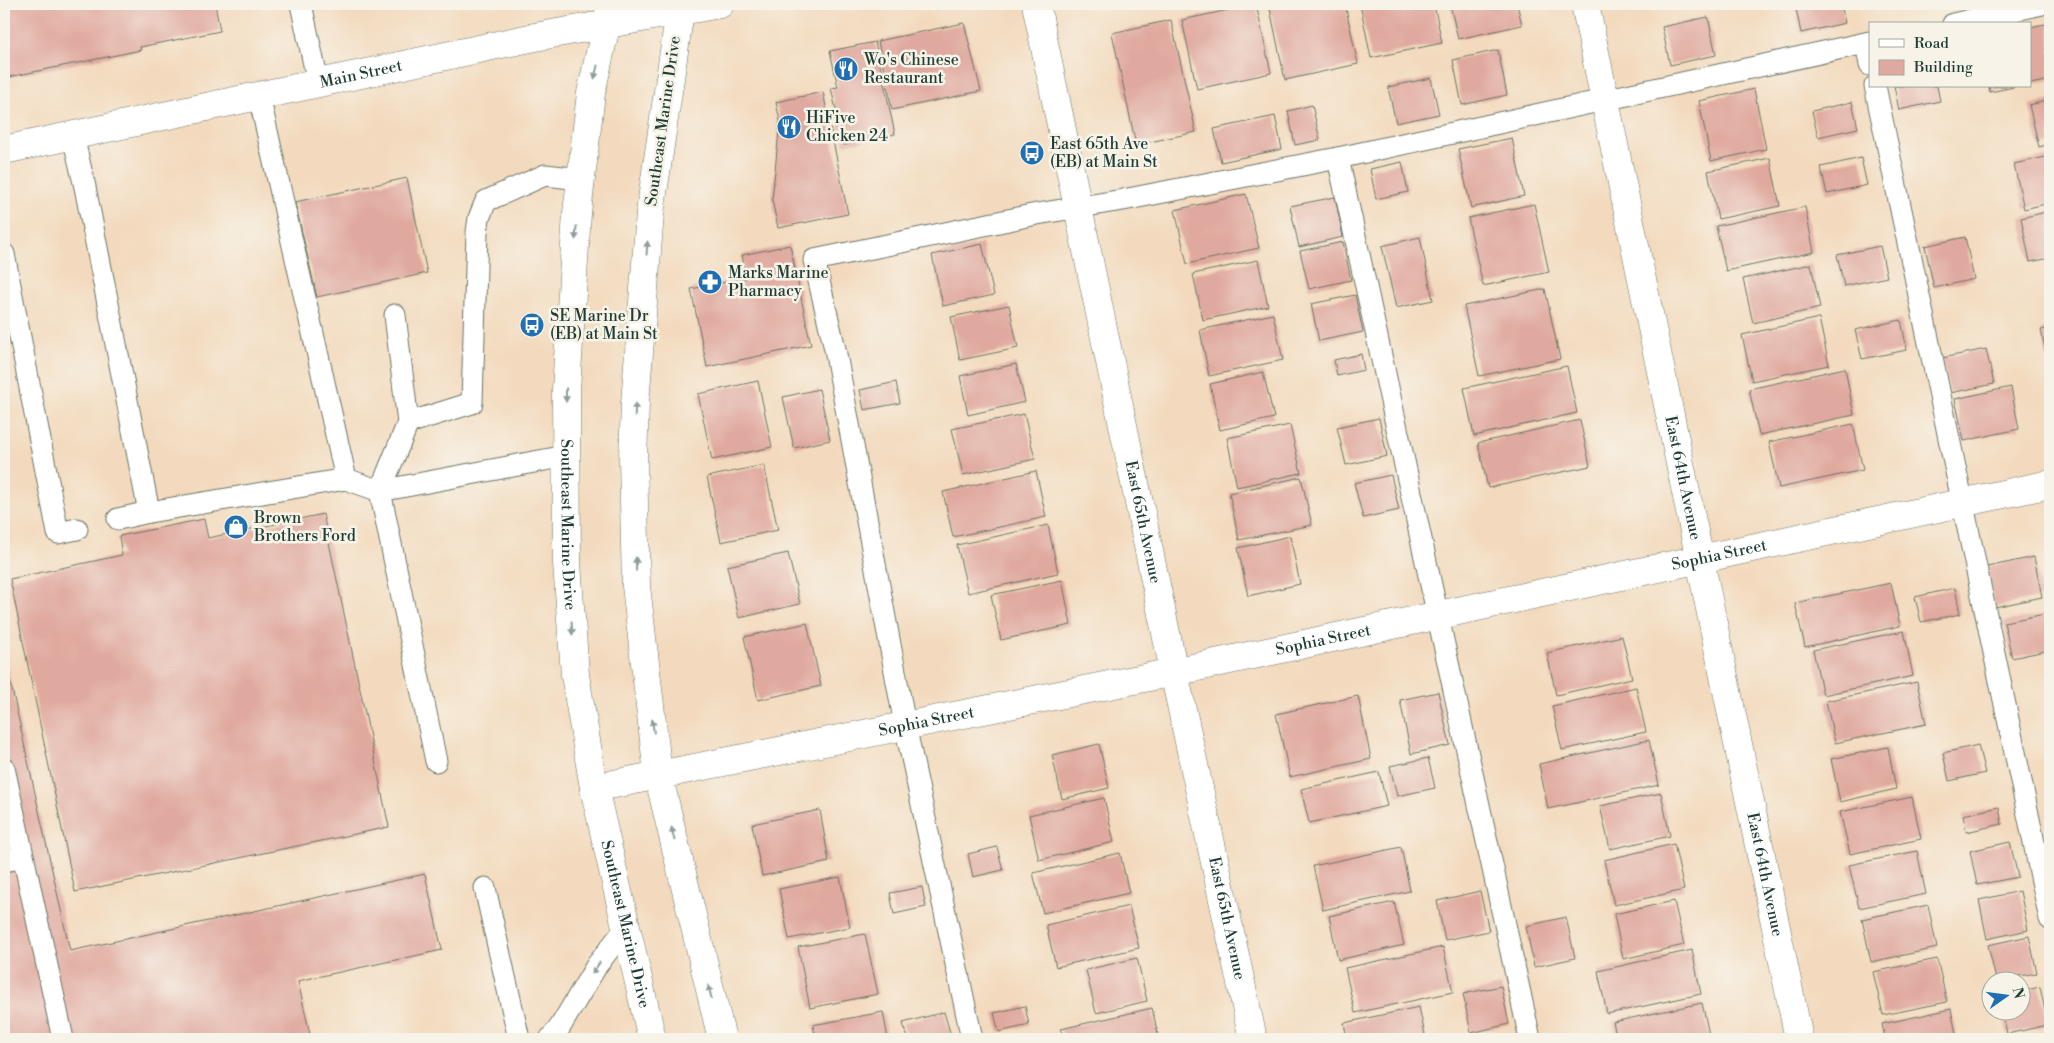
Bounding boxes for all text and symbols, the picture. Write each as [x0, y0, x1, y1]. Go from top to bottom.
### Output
legend [1869, 22, 2032, 88]
text: Road [1914, 34, 1949, 53]
street label: Southeast Marine Drive [641, 35, 685, 207]
place label: Wo's Chinese Restaurant [863, 50, 959, 88]
street label: Main Street [318, 55, 404, 93]
restaurant icon: Wo's Chinese Restaurant [833, 56, 859, 82]
text: Building [1913, 58, 1973, 77]
one-way arrow [592, 65, 600, 80]
place label: HiFive Chicken 24 [806, 108, 888, 146]
restaurant icon: HiFive Chicken 24 [776, 114, 802, 140]
place label: East 65th Ave (EB) at Main St [1050, 134, 1158, 172]
bus stop icon: East 65th Ave (EB) at Main St [1019, 140, 1045, 166]
one-way arrow [572, 226, 580, 242]
one-way arrow [644, 240, 652, 256]
place label: Marks Marine Pharmacy [728, 263, 829, 301]
pharmacy icon: Marks Marine Pharmacy [697, 269, 723, 295]
place label: SE Marine Dr (EB) at Main St [550, 306, 658, 344]
bus stop icon: SE Marine Dr (EB) at Main St [519, 312, 545, 338]
one-way arrow [562, 388, 570, 404]
one-way arrow [631, 402, 639, 418]
street label: East 64th Avenue [1660, 414, 1706, 542]
street label: Southeast Marine Drive [556, 439, 580, 611]
street label: East 65th Avenue [1121, 459, 1165, 585]
place label: Brown Brothers Ford [253, 508, 356, 546]
shop icon: Brown Brothers Ford [223, 514, 249, 540]
street label: Sophia Street [1669, 535, 1769, 575]
one-way arrow [631, 556, 639, 572]
one-way arrow [568, 620, 576, 636]
street label: Sophia Street [1274, 620, 1373, 660]
street label: Sophia Street [877, 702, 976, 741]
one-way arrow [649, 718, 657, 734]
street label: East 64th Avenue [1742, 811, 1788, 938]
one-way arrow [669, 826, 677, 841]
street label: Southeast Marine Drive [596, 838, 655, 1010]
street label: East 65th Avenue [1204, 855, 1250, 982]
one-way arrow [591, 961, 600, 975]
north arrow [1982, 970, 2032, 1020]
one-way arrow [706, 984, 714, 999]
text: N [2008, 986, 2028, 1001]

